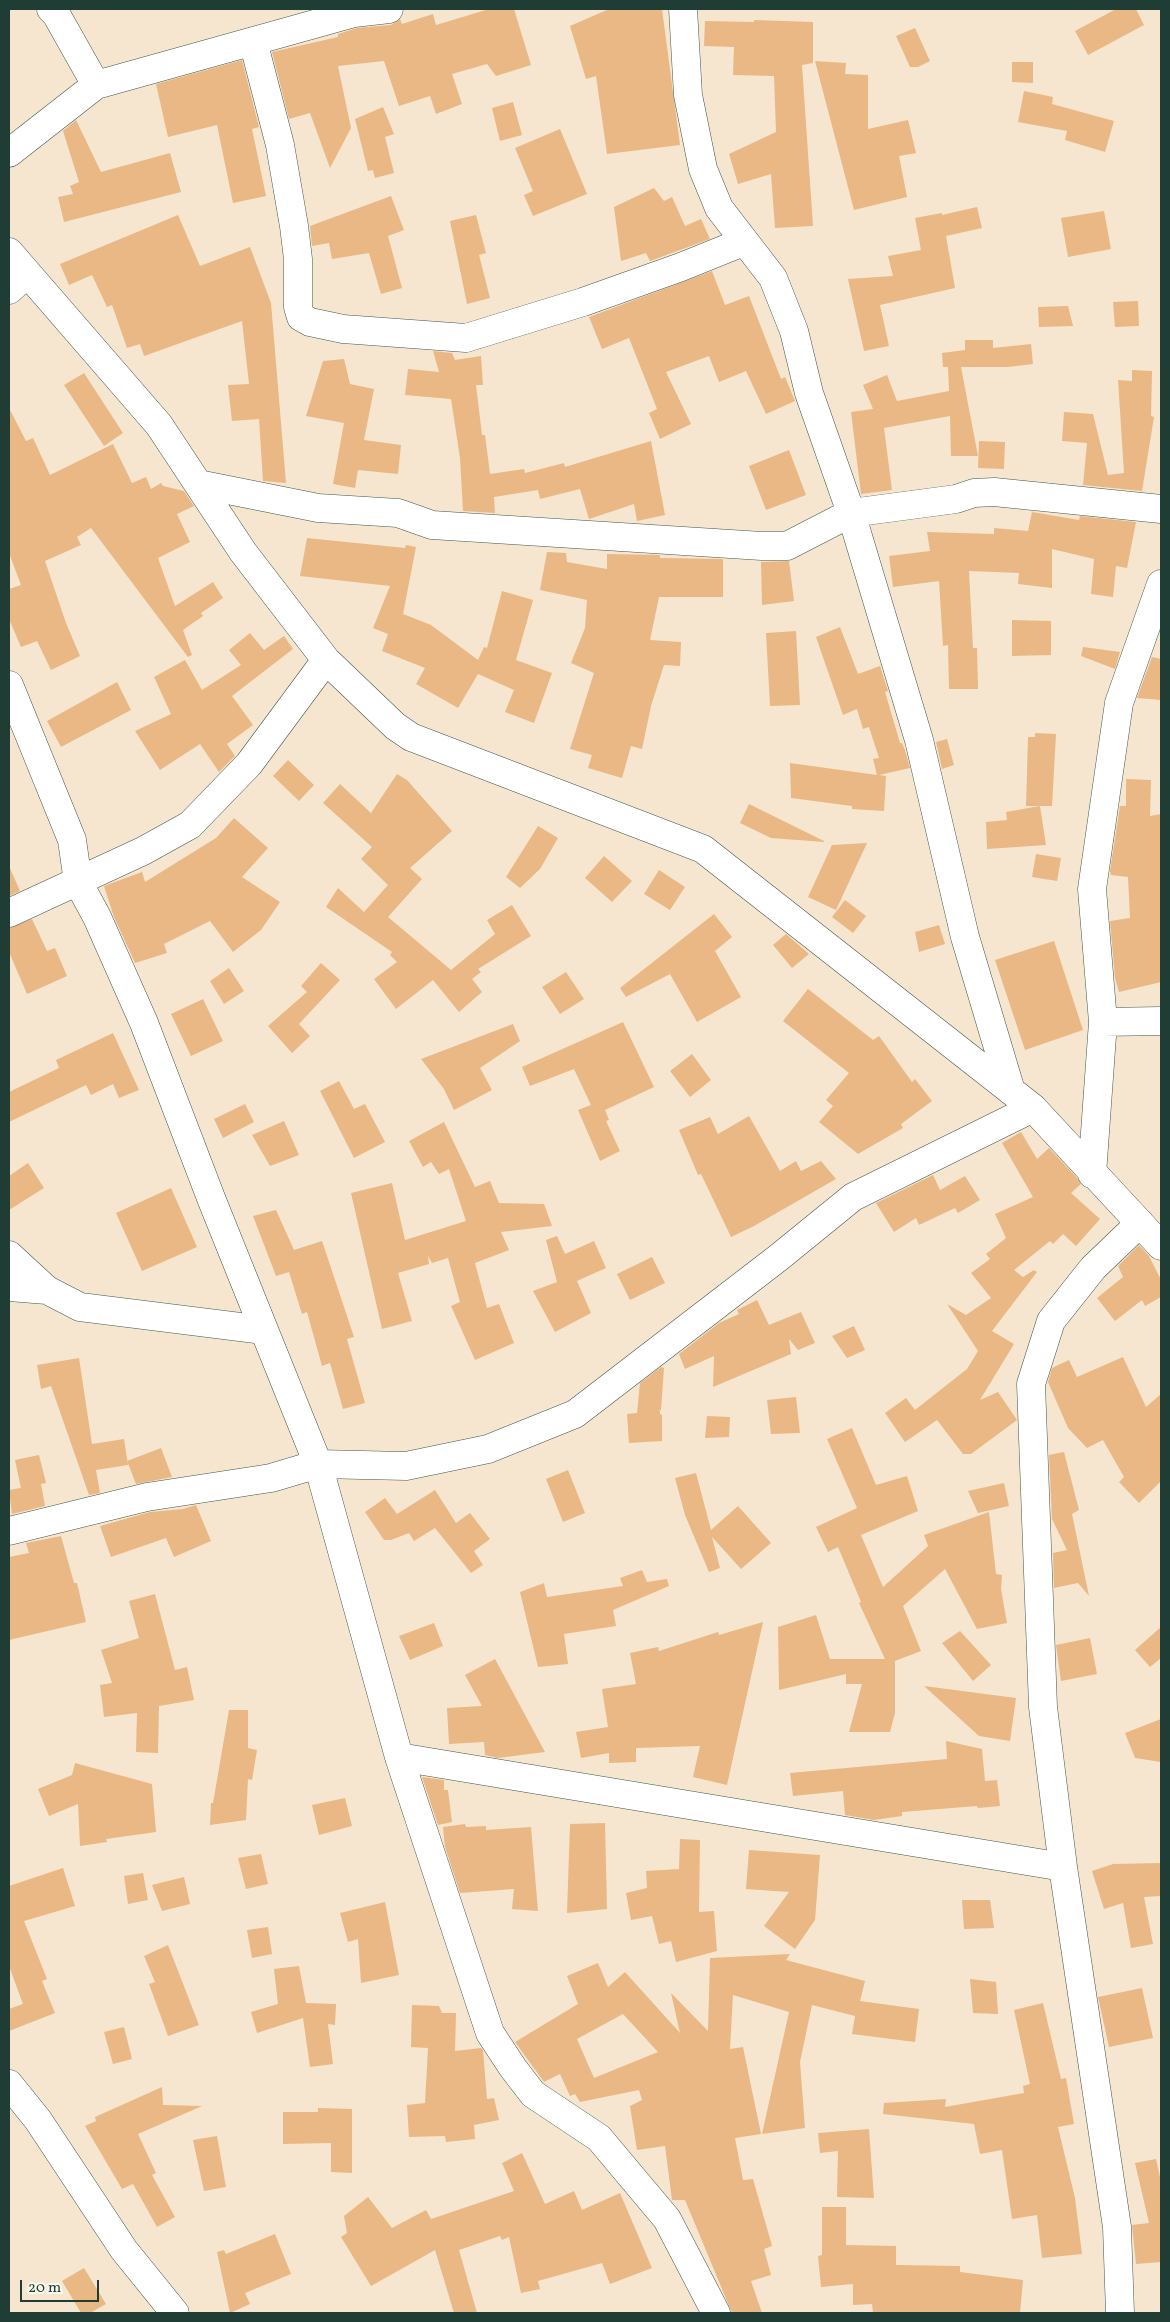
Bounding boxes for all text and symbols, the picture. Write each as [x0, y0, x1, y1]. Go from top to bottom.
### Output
scale bar [22, 2270, 101, 2302]
text: 20 m [28, 2278, 61, 2299]

